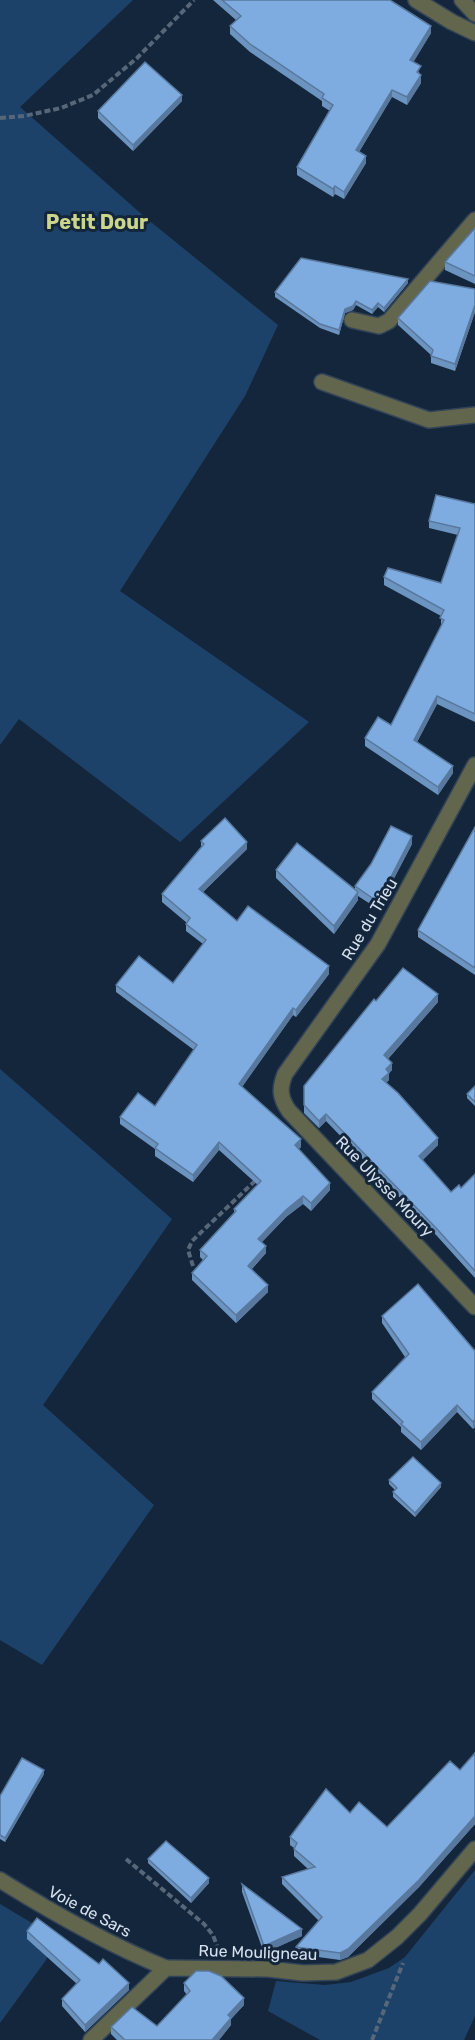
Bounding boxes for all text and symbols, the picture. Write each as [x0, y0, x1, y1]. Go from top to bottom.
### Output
district label: Petit Dour [46, 210, 148, 234]
street label: Rue du Trieu [338, 875, 401, 964]
street label: Rue Ulysse Moury [332, 1132, 438, 1241]
street label: Voie de Sars [45, 1882, 134, 1941]
street label: Rue Mouligneau [198, 1941, 318, 1964]

